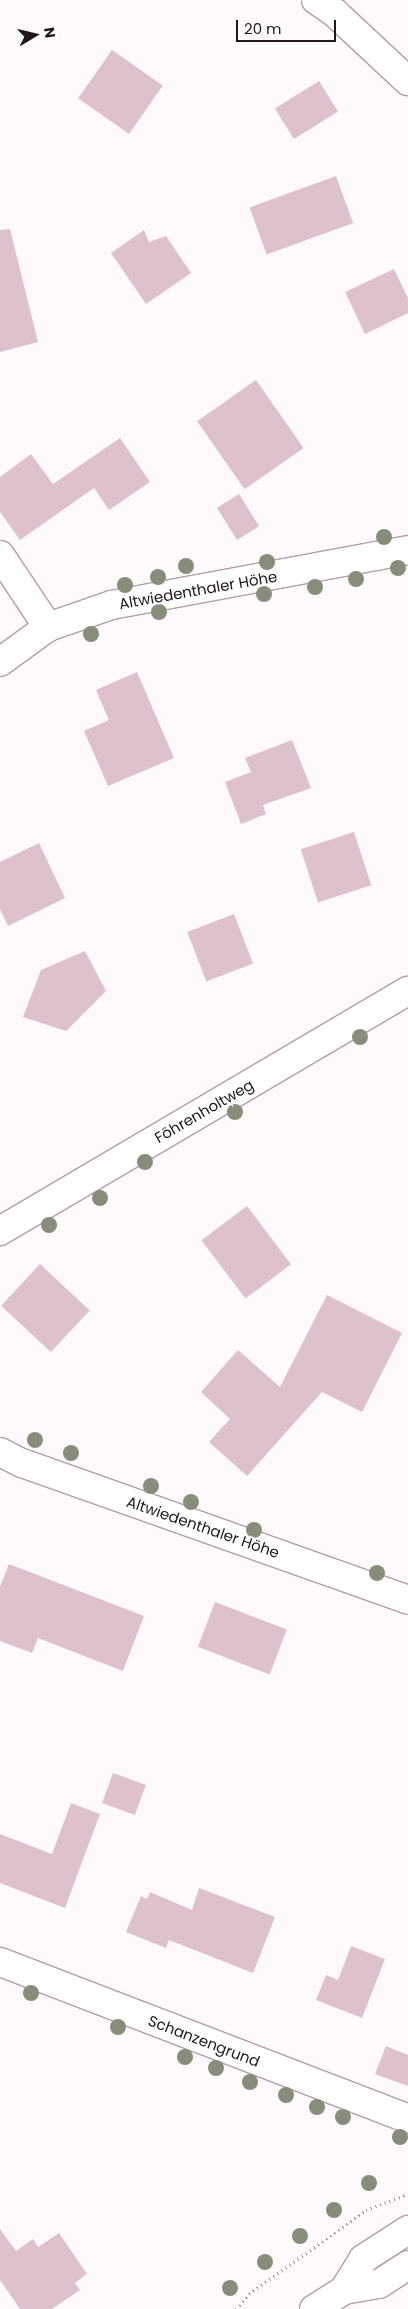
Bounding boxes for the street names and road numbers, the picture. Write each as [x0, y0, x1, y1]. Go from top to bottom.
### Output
street label: Altwiedenthaler Höhe [118, 567, 278, 613]
street label: Föhrenholtweg [151, 1075, 257, 1147]
street label: Altwiedenthaler Höhe [124, 1492, 282, 1562]
street label: Schanzengrund [146, 2011, 262, 2071]

